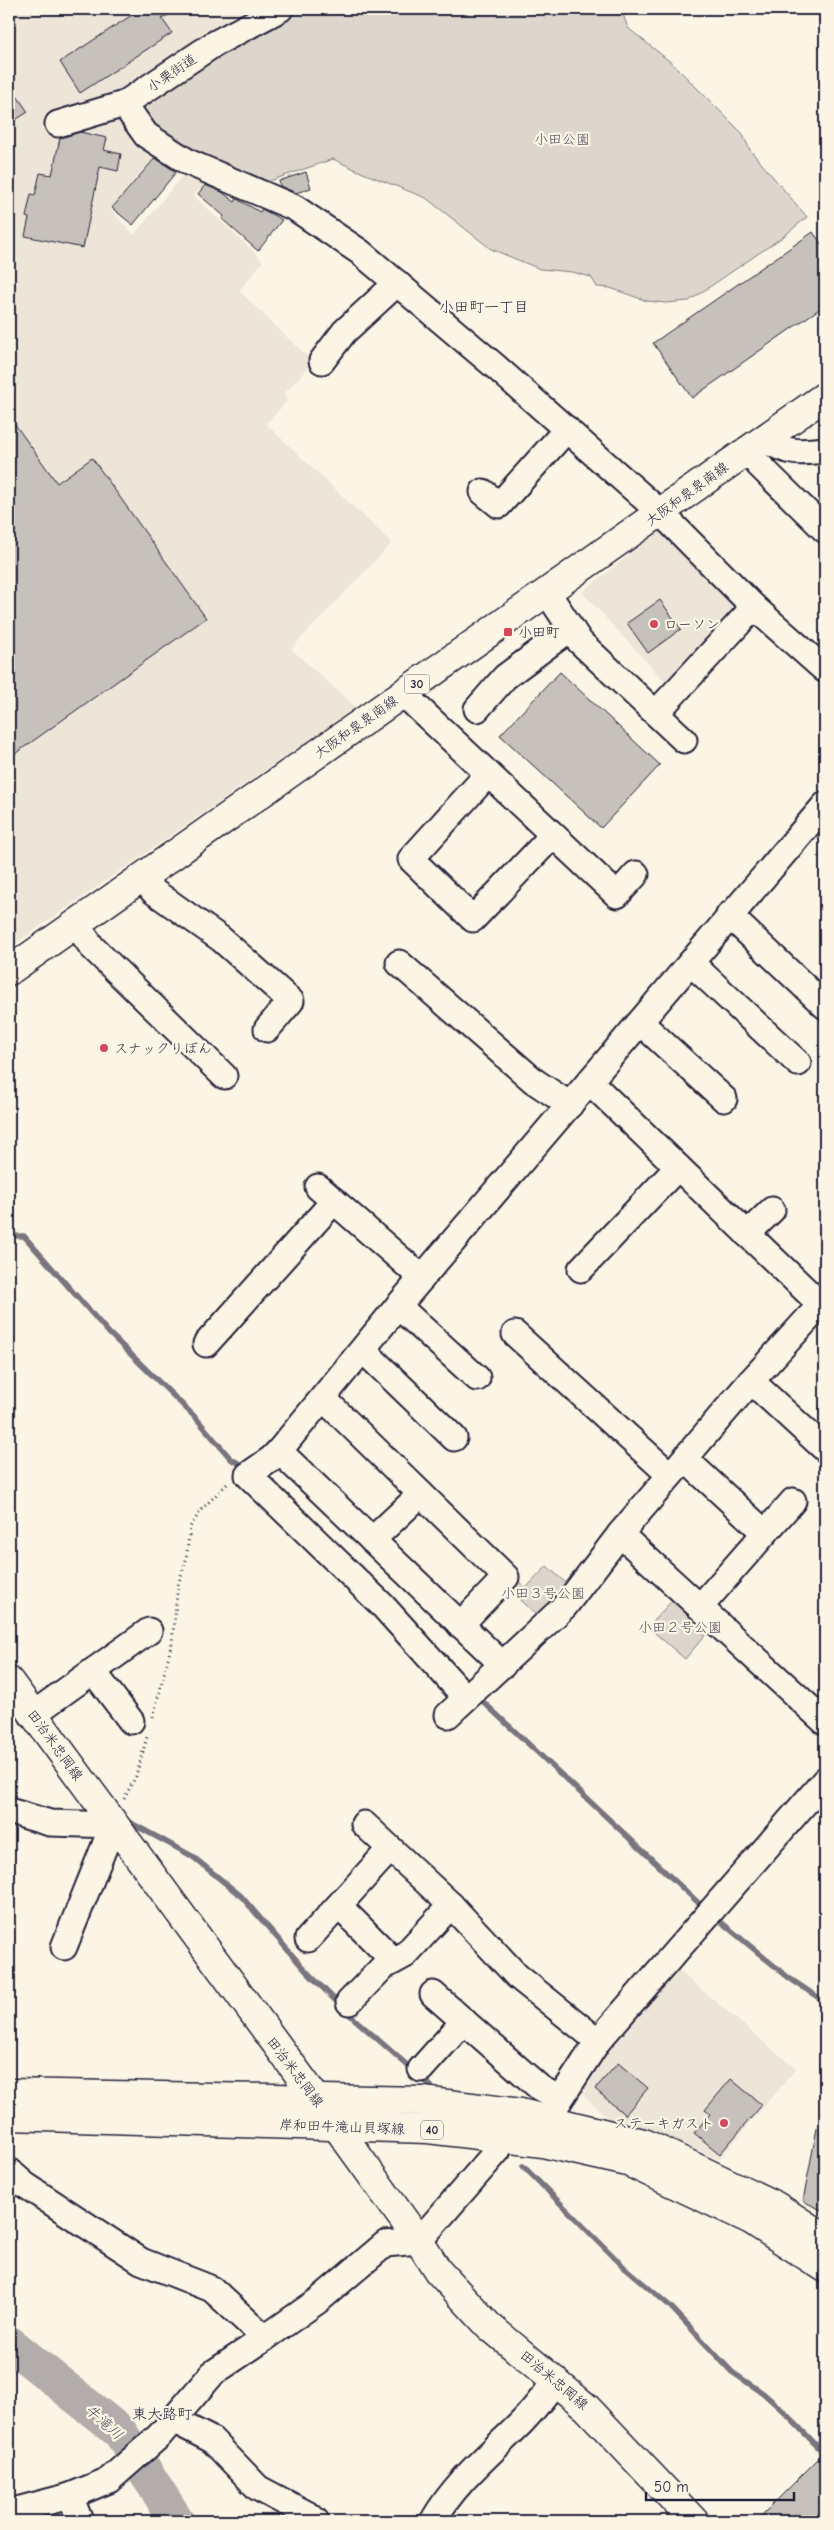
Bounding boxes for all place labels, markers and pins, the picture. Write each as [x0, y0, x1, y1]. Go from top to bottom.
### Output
place label: ローソン [664, 616, 720, 633]
marker: ローソン [648, 618, 660, 630]
place label: 小田町 [518, 624, 560, 641]
marker: 小田町 [502, 626, 514, 638]
place label: スナックりぼん [114, 1040, 212, 1057]
marker: スナックりぼん [98, 1042, 110, 1054]
place label: ステーキガスト [614, 2115, 714, 2132]
marker: ステーキガスト [718, 2117, 730, 2129]

